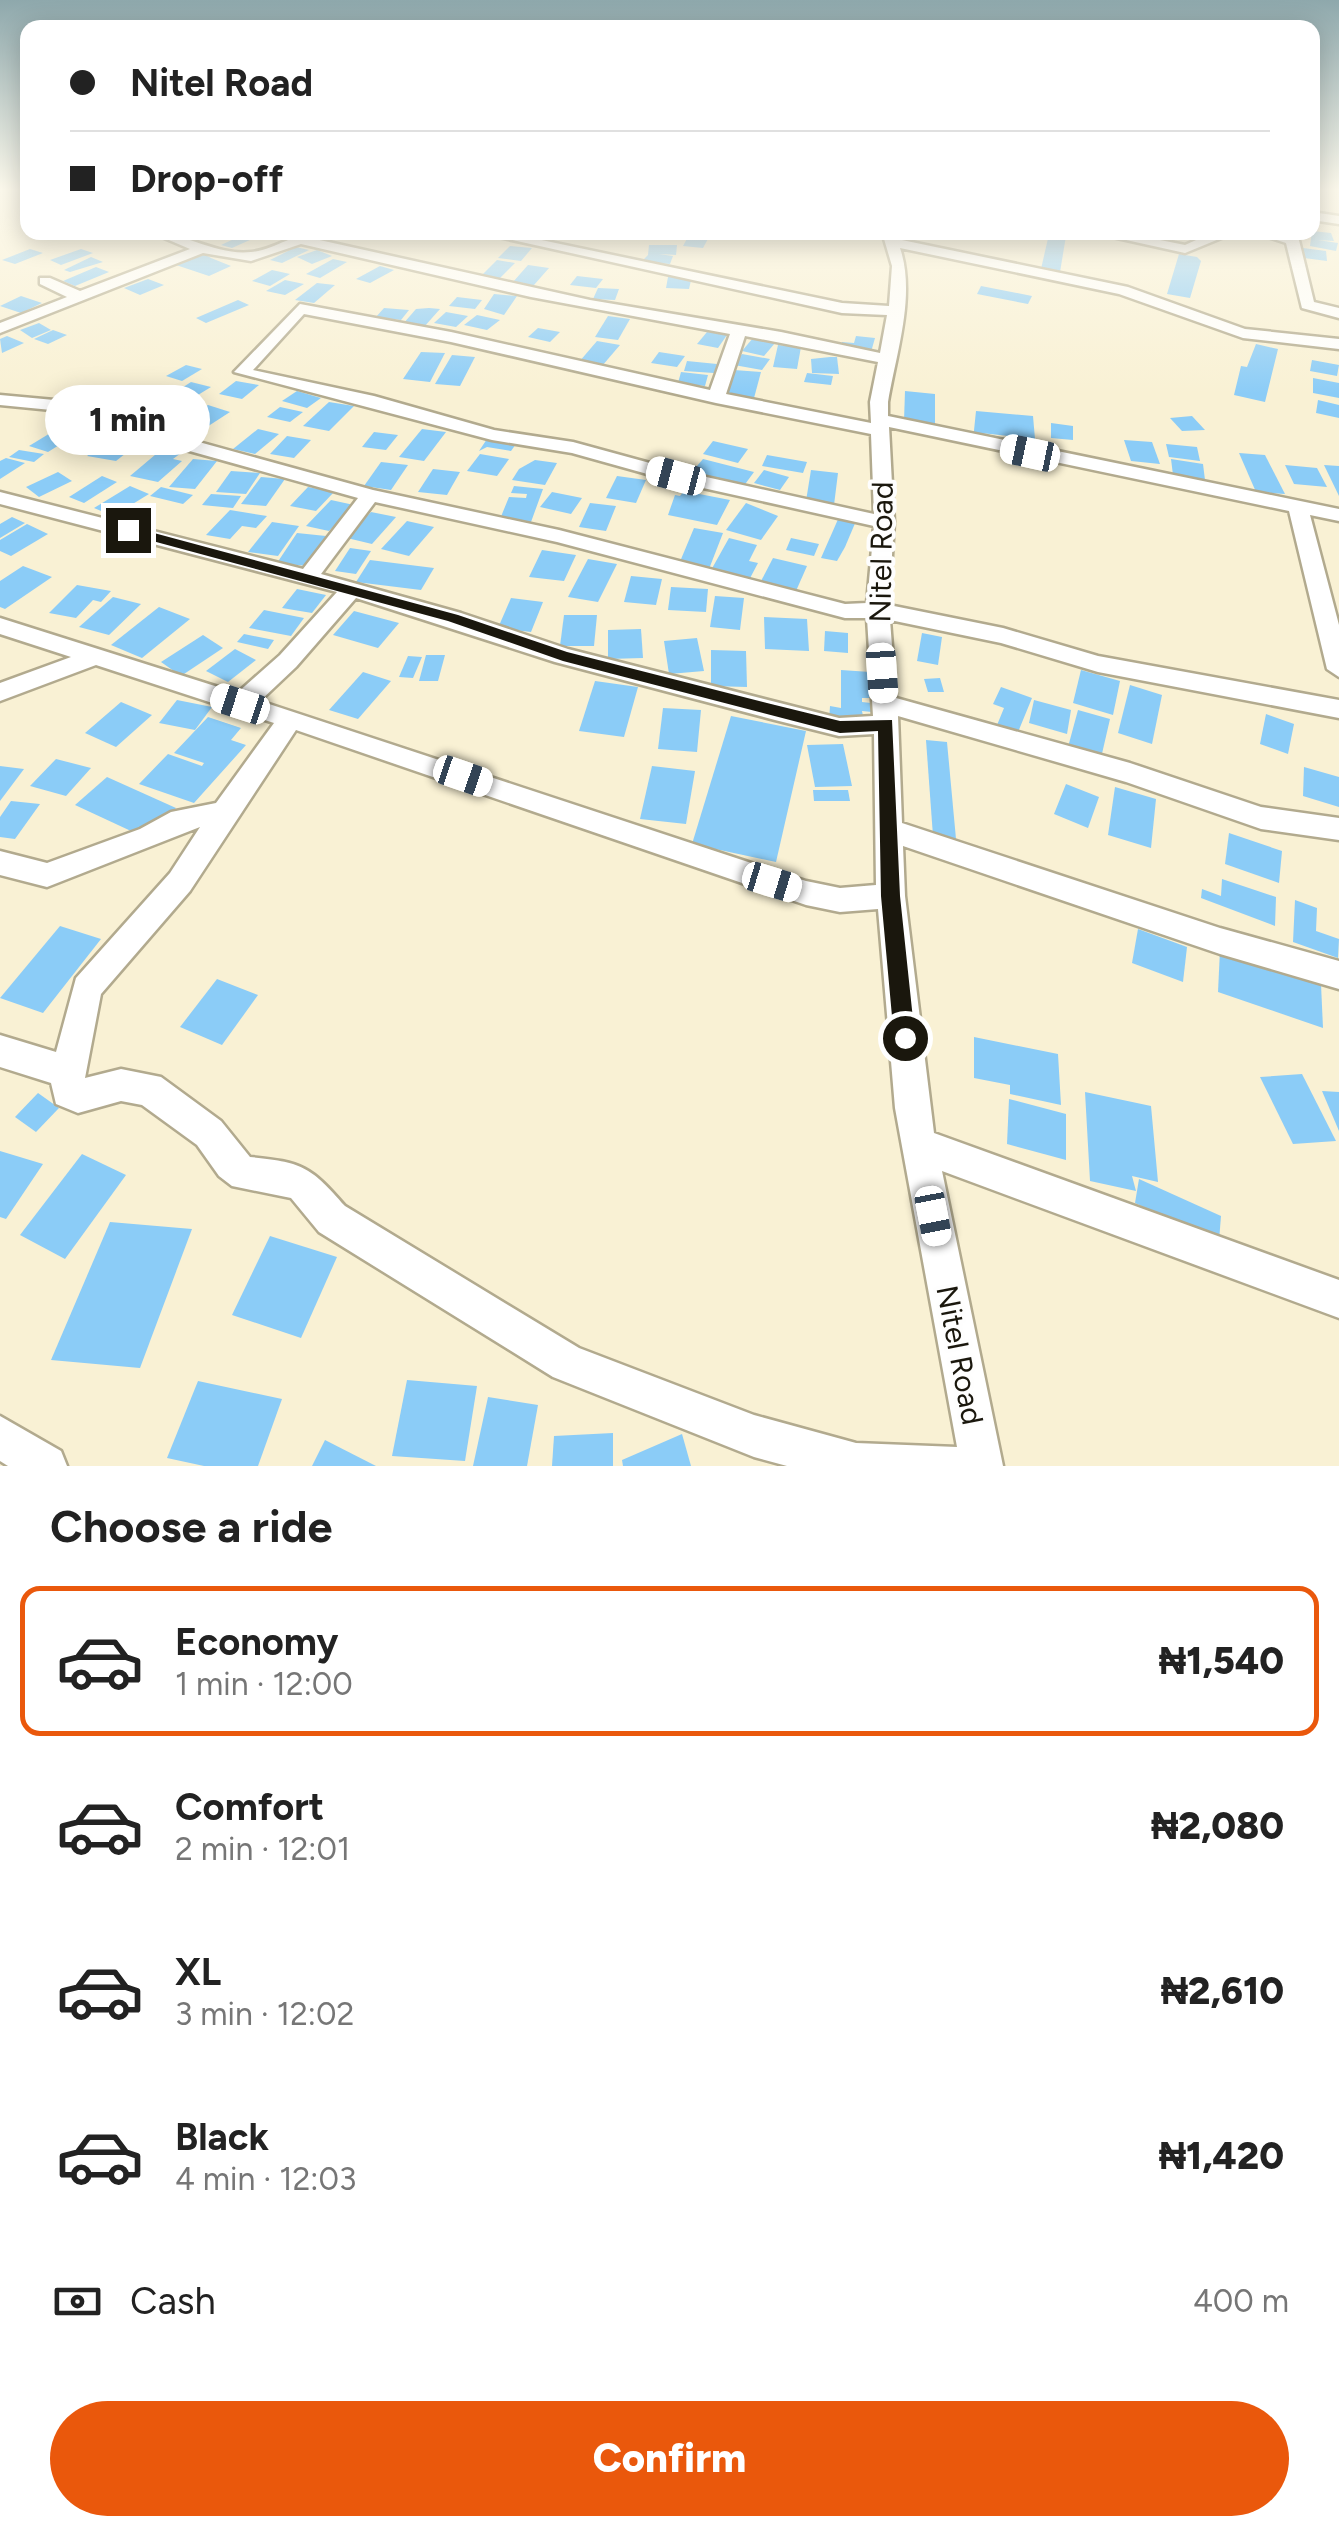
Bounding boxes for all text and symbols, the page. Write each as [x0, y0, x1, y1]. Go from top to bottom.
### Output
text: Nitel Road [130, 60, 313, 106]
text: Drop-off [130, 156, 283, 202]
callout: 1 min [46, 385, 210, 455]
text: 1 min [89, 401, 166, 439]
car [998, 432, 1062, 474]
car [643, 454, 709, 498]
street label: Nitel Road [861, 481, 901, 623]
route end [106, 508, 151, 553]
car [865, 642, 899, 704]
car [207, 680, 273, 728]
car [430, 752, 496, 800]
car [739, 859, 805, 905]
route start [883, 1016, 928, 1061]
car [913, 1184, 953, 1248]
street label: Nitel Road [928, 1282, 992, 1428]
text: Choose a ride [50, 1499, 332, 1553]
icon: car [55, 1616, 145, 1706]
text: Economy [175, 1619, 338, 1665]
text: ₦1,540 [1159, 1638, 1284, 1684]
text: 1 min · 12:00 [175, 1665, 353, 1703]
icon: car [55, 1781, 145, 1871]
text: Comfort [175, 1784, 324, 1830]
text: ₦2,080 [1151, 1803, 1284, 1849]
text: 2 min · 12:01 [175, 1830, 350, 1868]
icon: car [55, 1946, 145, 2036]
text: XL [175, 1949, 221, 1995]
text: ₦2,610 [1161, 1968, 1284, 2014]
text: 3 min · 12:02 [175, 1995, 354, 2033]
icon: car [55, 2111, 145, 2201]
text: Black [175, 2114, 269, 2160]
text: ₦1,420 [1159, 2133, 1284, 2179]
text: 4 min · 12:03 [175, 2160, 356, 2198]
icon: cash [50, 2274, 105, 2329]
text: Cash [130, 2278, 216, 2324]
text: 400 m [1193, 2282, 1289, 2320]
button: Confirm [50, 2401, 1289, 2516]

